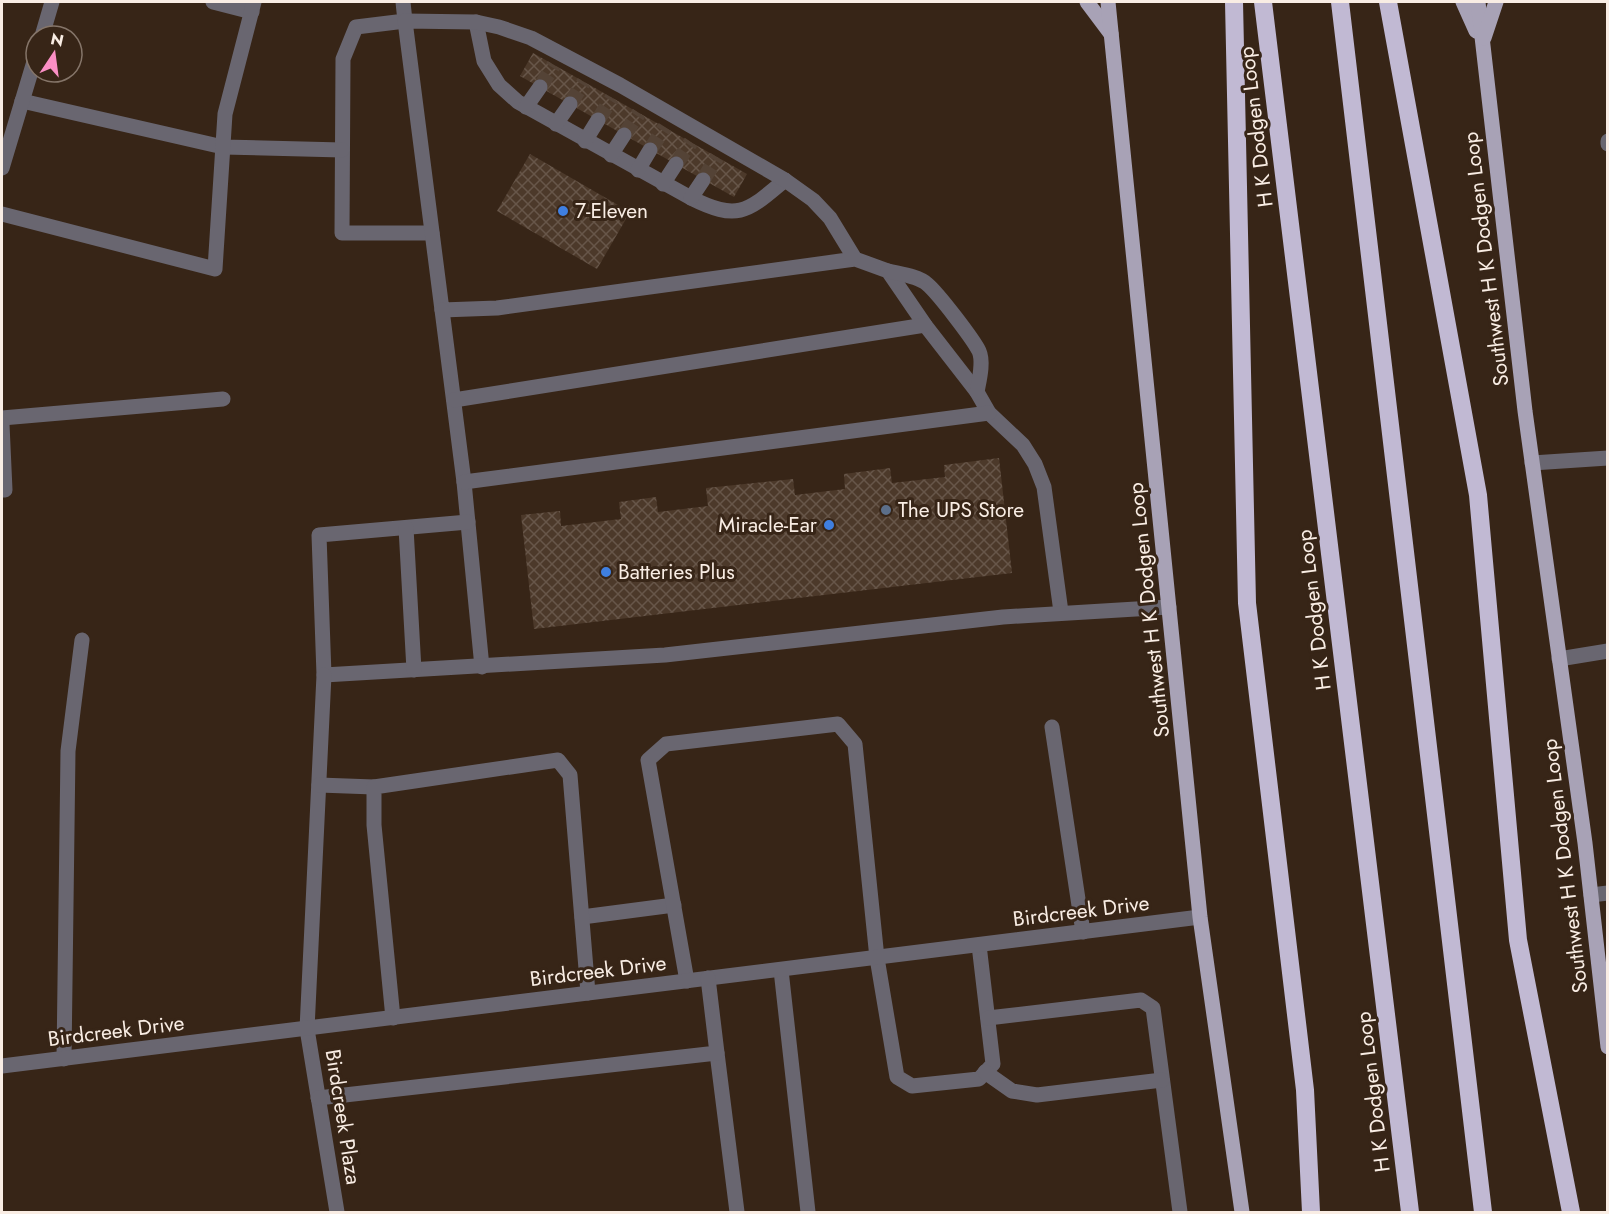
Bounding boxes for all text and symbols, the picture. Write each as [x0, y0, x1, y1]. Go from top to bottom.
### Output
north arrow [24, 24, 84, 84]
text: N [48, 27, 66, 53]
street label: H K Dodgen Loop [1231, 45, 1281, 209]
street label: Southwest H K Dodgen Loop [1455, 130, 1516, 388]
place label: 7-Eleven [575, 196, 648, 226]
marker: 7-Eleven [556, 204, 570, 218]
street label: Southwest H K Dodgen Loop [1121, 481, 1177, 739]
place label: The UPS Store [898, 495, 1024, 525]
marker: The UPS Store [879, 503, 893, 517]
place label: Miracle-Ear [718, 510, 818, 540]
marker: Miracle-Ear [822, 518, 836, 532]
street label: H K Dodgen Loop [1289, 528, 1339, 692]
place label: Batteries Plus [618, 557, 735, 587]
marker: Batteries Plus [599, 565, 613, 579]
street label: Southwest H K Dodgen Loop [1534, 737, 1595, 995]
street label: Birdcreek Drive [1011, 888, 1151, 934]
street label: Birdcreek Drive [528, 948, 668, 994]
street label: Birdcreek Drive [46, 1008, 186, 1054]
street label: H K Dodgen Loop [1348, 1010, 1398, 1174]
street label: Birdcreek Plaza [317, 1047, 369, 1187]

